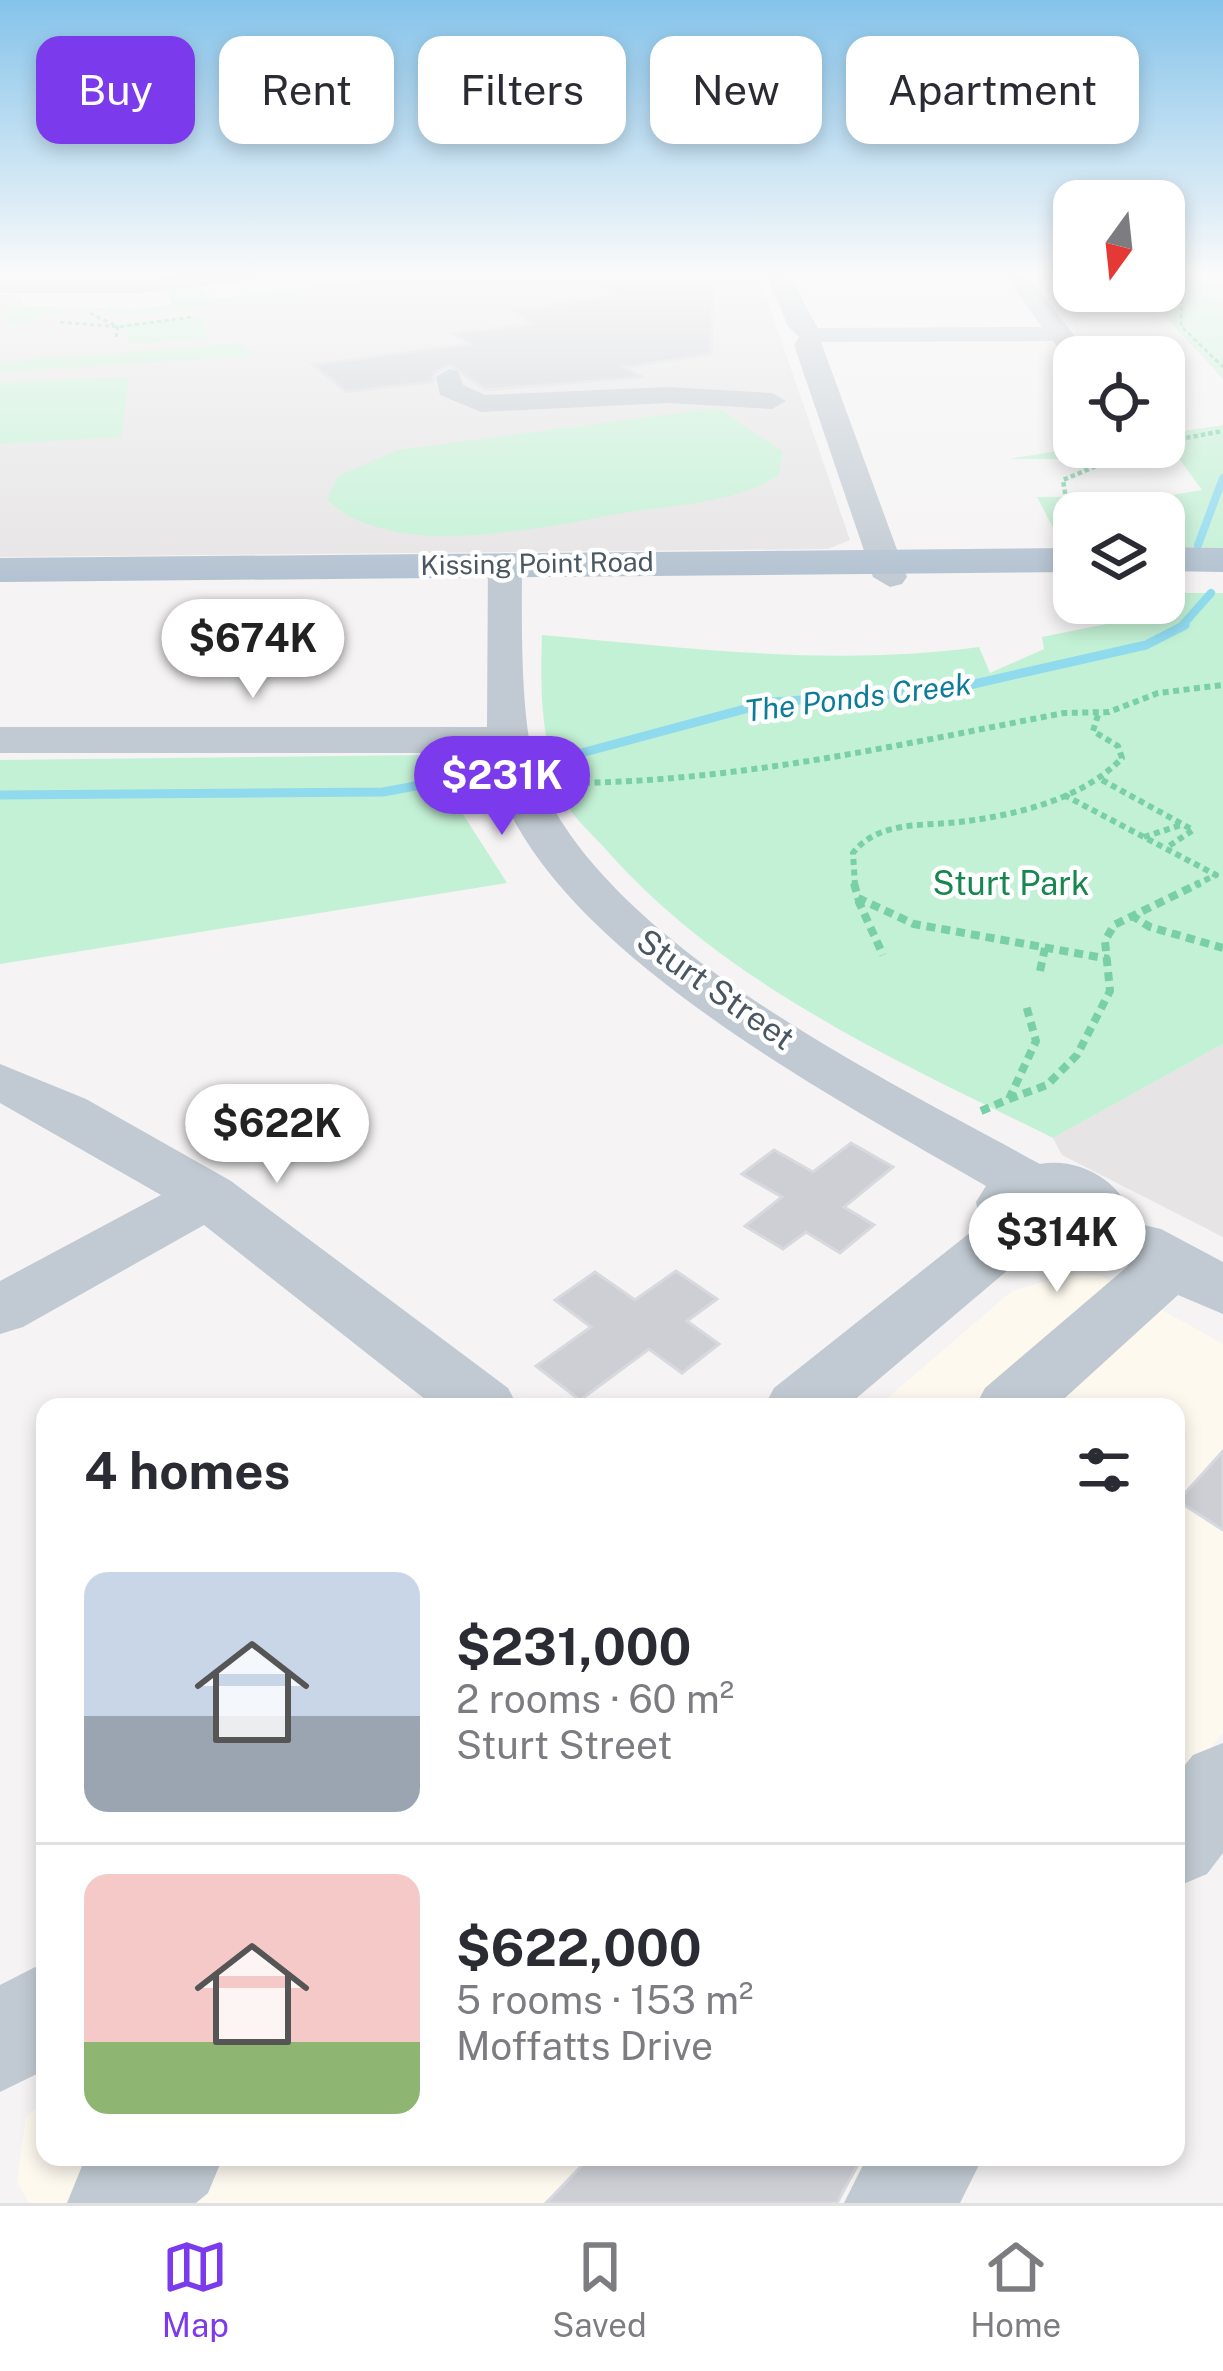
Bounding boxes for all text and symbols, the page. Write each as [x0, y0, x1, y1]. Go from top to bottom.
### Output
chip: Buy [36, 36, 195, 144]
chip: Rent [219, 36, 394, 144]
chip: Filters [418, 36, 626, 144]
chip: New [650, 36, 822, 144]
chip: Apartment [846, 36, 1139, 144]
north arrow [1053, 180, 1185, 312]
map controls [1053, 180, 1185, 624]
button: locate [1053, 336, 1185, 468]
button: layers [1053, 492, 1185, 624]
street label: Kissing Point Road [420, 545, 654, 581]
pin: $674K [169, 599, 337, 701]
text: $674K [188, 615, 318, 661]
water label: The Ponds Creek [743, 665, 974, 729]
pin: $231K [418, 736, 586, 838]
text: $231K [441, 752, 563, 798]
park label: Sturt Park [932, 864, 1090, 902]
street label: Sturt Street [630, 921, 802, 1057]
pin: $622K [193, 1084, 361, 1186]
text: $622K [212, 1100, 342, 1146]
pin: $314K [973, 1193, 1141, 1295]
text: $314K [996, 1209, 1118, 1255]
icon: filters [1071, 1437, 1137, 1503]
text: 4 homes [84, 1441, 290, 1500]
text: $231,000 [456, 1617, 691, 1676]
icon: home [180, 1620, 324, 1764]
text: 2 rooms · 60 m² [456, 1676, 734, 1722]
text: Sturt Street [456, 1722, 672, 1768]
text: $622,000 [456, 1918, 702, 1977]
icon: home [180, 1922, 324, 2066]
text: 5 rooms · 153 m² [456, 1977, 753, 2023]
text: Moffatts Drive [456, 2023, 713, 2069]
tab: Map [162, 2234, 229, 2344]
tab: Saved [552, 2234, 647, 2344]
tab: Home [970, 2234, 1061, 2344]

